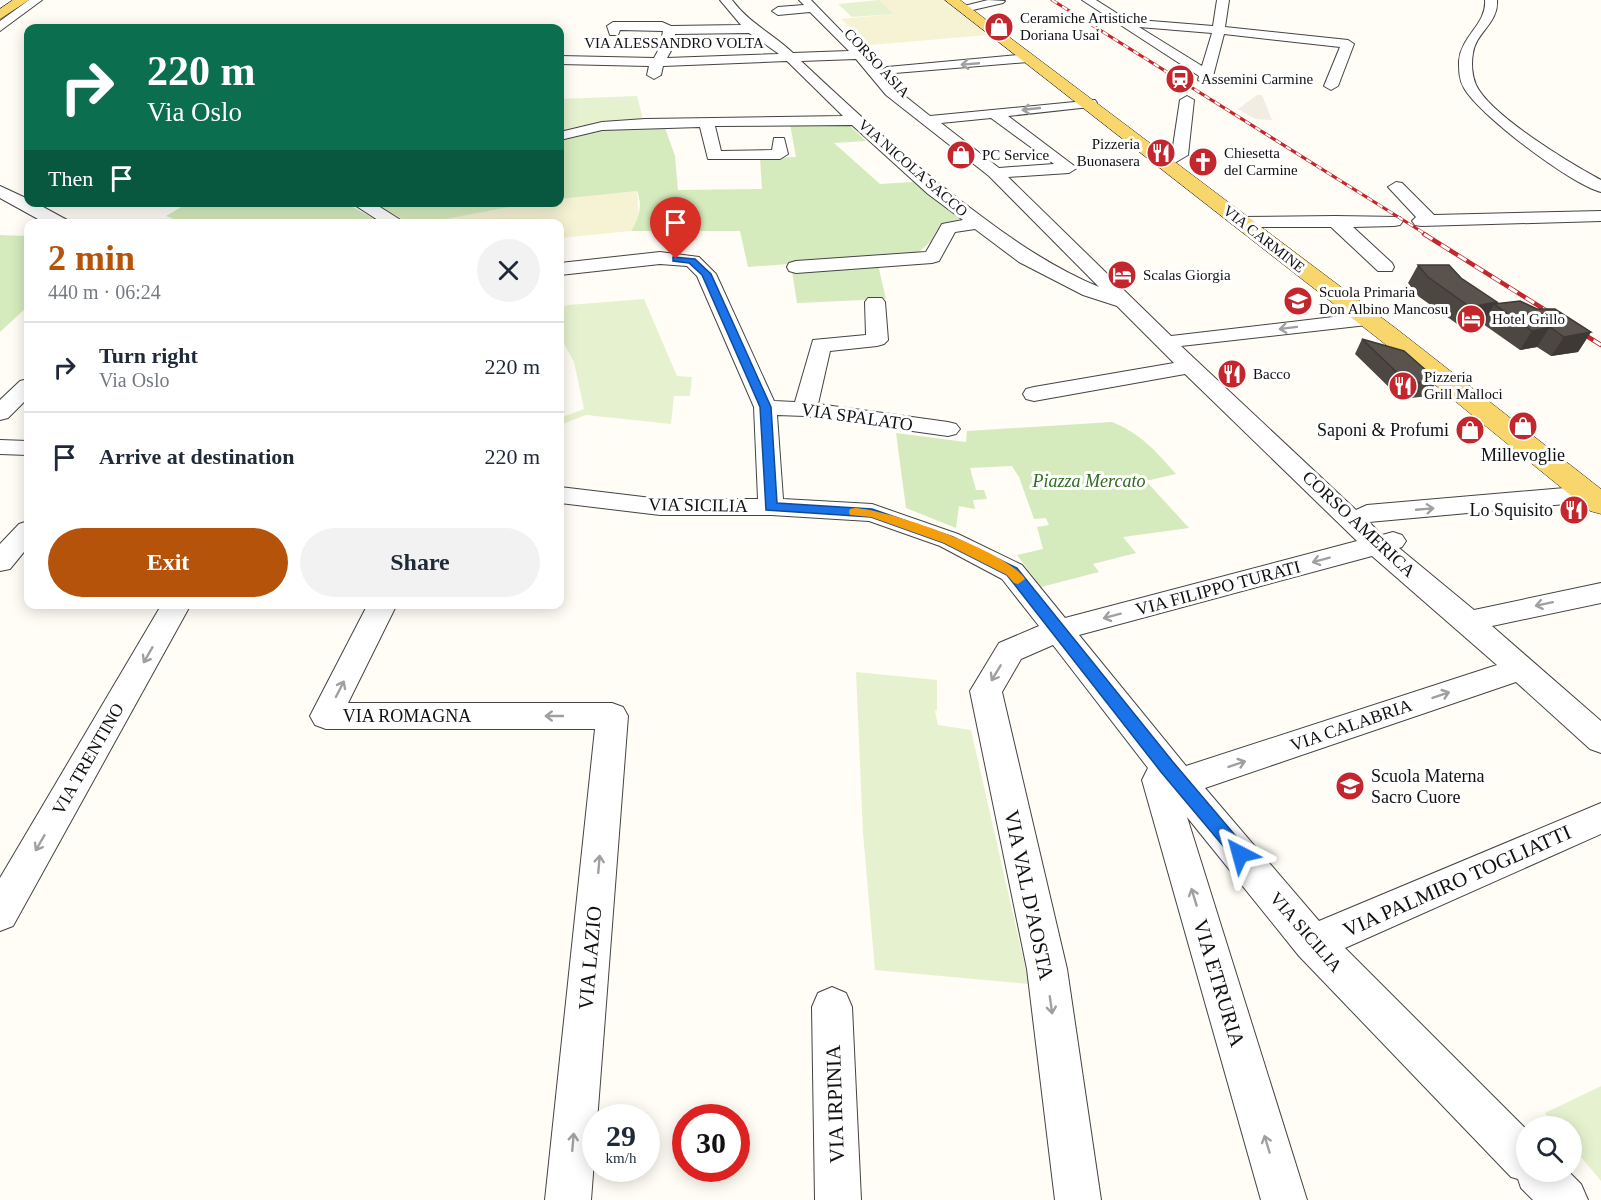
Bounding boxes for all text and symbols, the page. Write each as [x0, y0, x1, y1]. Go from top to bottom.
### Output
place label: Ceramiche Artistiche Doriana Usai [1020, 10, 1147, 43]
shop icon: Ceramiche Artistiche Doriana Usai [983, 11, 1015, 43]
street label: CORSO ASIA [841, 25, 913, 101]
street label: VIA ALESSANDRO VOLTA [584, 35, 764, 51]
icon: right [48, 48, 126, 126]
text: 220 m [147, 48, 256, 94]
one-way arrow [961, 59, 980, 70]
station icon: Assemini Carmine [1164, 63, 1196, 95]
place label: Assemini Carmine [1201, 71, 1313, 87]
text: Via Oslo [147, 97, 242, 127]
one-way arrow [1022, 104, 1042, 115]
street label: VIA NICOLA SACCO [855, 116, 971, 220]
place label: Pizzeria Buonasera [1077, 136, 1140, 169]
restaurant icon: Pizzeria Buonasera [1145, 137, 1177, 169]
shop icon: PC Service [945, 139, 977, 171]
place label: Chiesetta del Carmine [1224, 145, 1298, 178]
church icon: Chiesetta del Carmine [1187, 146, 1219, 178]
place label: PC Service [982, 147, 1049, 163]
icon: arrive [105, 162, 138, 195]
text: Then [48, 166, 93, 191]
pin [650, 197, 701, 259]
street label: VIA CARMINE [1220, 202, 1308, 276]
icon: arrive [659, 206, 692, 239]
text: 2 min [48, 238, 135, 278]
button: close [477, 239, 540, 302]
hotel icon: Scalas Giorgia [1106, 259, 1138, 291]
place label: Scalas Giorgia [1143, 267, 1231, 283]
text: 440 m · 06:24 [48, 281, 161, 303]
place label: Scuola Primaria Don Albino Mancosu [1319, 284, 1449, 317]
school or university icon: Scuola Primaria Don Albino Mancosu [1282, 285, 1314, 317]
hotel icon: Hotel Grillo [1455, 303, 1487, 335]
place label: Hotel Grillo [1492, 311, 1565, 327]
one-way arrow [1278, 323, 1298, 334]
text: Turn right [99, 343, 198, 368]
icon: right [48, 351, 81, 384]
text: 220 m [484, 354, 540, 379]
restaurant icon: Bacco [1216, 358, 1248, 390]
place label: Bacco [1253, 366, 1290, 382]
text: Via Oslo [99, 369, 169, 391]
place label: Pizzeria Grill Malloci [1424, 369, 1503, 402]
restaurant icon: Pizzeria Grill Malloci [1387, 370, 1419, 402]
street label: VIA SPALATO [800, 399, 914, 435]
shop icon: Millevoglie [1507, 410, 1539, 442]
shop icon: Saponi & Profumi [1454, 414, 1486, 446]
place label: Saponi & Profumi [1317, 420, 1449, 440]
icon: arrive [48, 441, 81, 474]
text: Arrive at destination [99, 444, 295, 469]
text: 220 m [484, 444, 540, 469]
place label: Millevoglie [1481, 445, 1565, 465]
street label: CORSO AMERICA [1299, 467, 1419, 581]
park label: Piazza Mercato [1032, 471, 1145, 491]
street label: VIA SICILIA [648, 494, 748, 516]
restaurant icon: Lo Squisito [1558, 494, 1590, 526]
place label: Lo Squisito [1469, 500, 1553, 520]
one-way arrow [1415, 503, 1435, 514]
button: Exit [48, 528, 288, 597]
button: Share [300, 528, 540, 597]
one-way arrow [1312, 555, 1331, 567]
street label: VIA FILIPPO TURATI [1133, 556, 1303, 620]
one-way arrow [1534, 599, 1553, 611]
one-way arrow [1103, 610, 1122, 622]
one-way arrow [141, 646, 153, 663]
one-way arrow [990, 664, 1002, 681]
one-way arrow [335, 680, 346, 698]
one-way arrow [1431, 689, 1450, 700]
street label: VIA CALABRIA [1287, 695, 1415, 755]
street label: VIA TRENTINO [48, 700, 128, 818]
street label: VIA ROMAGNA [343, 706, 471, 726]
one-way arrow [544, 710, 564, 722]
one-way arrow [1227, 757, 1246, 768]
place label: Scuola Materna Sacro Cuore [1371, 766, 1484, 807]
school or university icon: Scuola Materna Sacro Cuore [1334, 770, 1366, 802]
street label: VIA VAL D'AOSTA [999, 808, 1059, 983]
street label: VIA PALMIRO TOGLIATTI [1339, 820, 1575, 942]
position arrow [1208, 822, 1272, 886]
one-way arrow [34, 834, 46, 851]
one-way arrow [594, 854, 605, 874]
one-way arrow [1188, 888, 1199, 907]
street label: VIA SICILIA [1266, 888, 1346, 976]
street label: VIA LAZIO [573, 905, 607, 1011]
street label: VIA ETRURIA [1188, 916, 1250, 1051]
one-way arrow [1046, 995, 1057, 1015]
street label: VIA IRPINIA [821, 1044, 849, 1164]
speed limit sign: 30 [672, 1104, 750, 1182]
map controls [1516, 1116, 1582, 1182]
button: search [1516, 1116, 1582, 1182]
text: 29 [606, 1119, 636, 1152]
one-way arrow [568, 1132, 579, 1152]
one-way arrow [1261, 1135, 1272, 1154]
text: km/h [606, 1150, 636, 1166]

